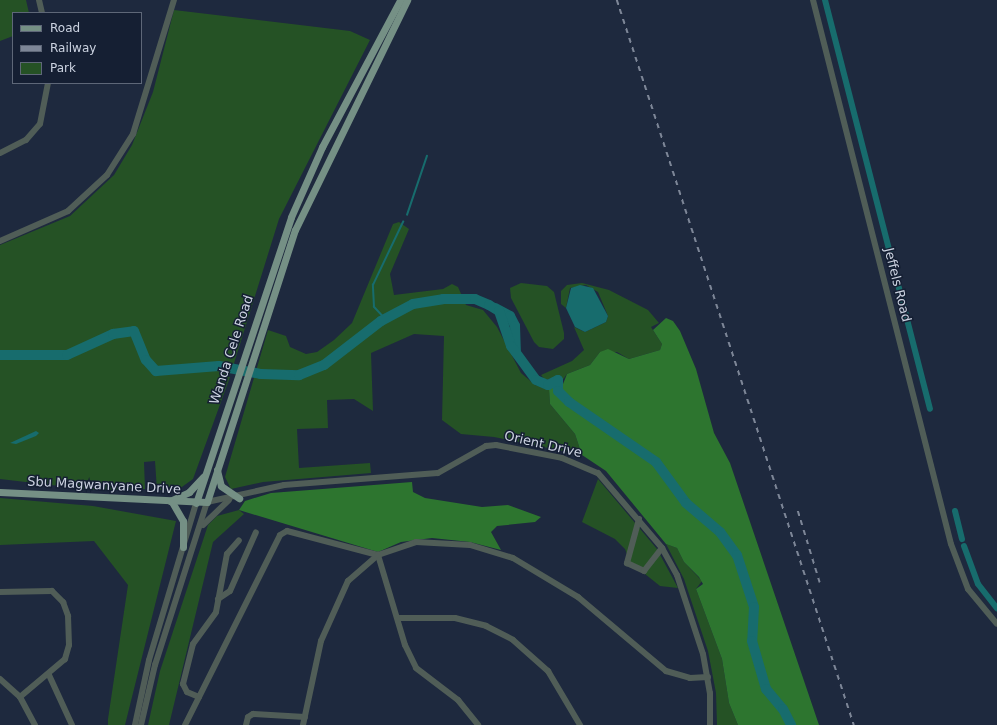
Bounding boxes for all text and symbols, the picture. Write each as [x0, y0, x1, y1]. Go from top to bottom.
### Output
legend [12, 12, 142, 84]
text: Road [50, 21, 80, 35]
text: Railway [50, 41, 96, 55]
text: Park [50, 61, 76, 75]
street label: Jeffels Road [880, 246, 914, 324]
street label: Wanda Cele Road [207, 293, 257, 407]
street label: Orient Drive [503, 428, 583, 462]
street label: Sbu Magwanyane Drive [27, 474, 181, 498]

